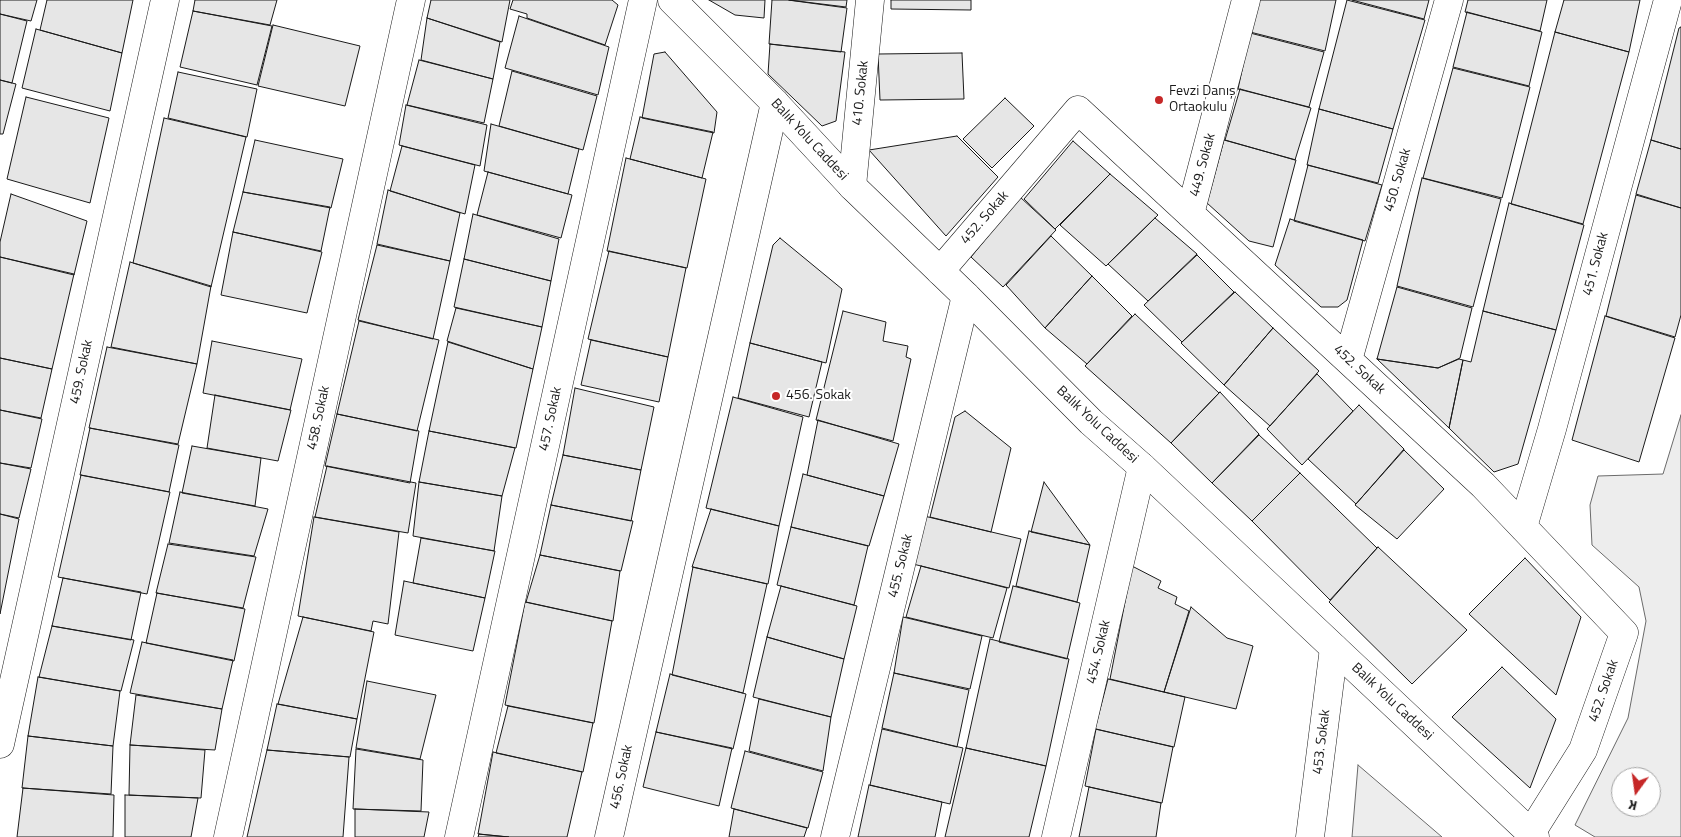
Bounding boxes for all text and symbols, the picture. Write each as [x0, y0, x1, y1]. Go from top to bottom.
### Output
street label: 410. Sokak [849, 60, 873, 126]
place label: Fevzi Danış Ortaokulu [1169, 84, 1235, 116]
marker: Fevzi Danış Ortaokulu [1153, 94, 1165, 106]
street label: Balık Yolu Caddesi [767, 96, 851, 184]
street label: 449. Sokak [1186, 131, 1220, 199]
street label: 450. Sokak [1381, 146, 1415, 214]
street label: 452. Sokak [957, 188, 1013, 248]
street label: 451. Sokak [1579, 230, 1613, 298]
street label: 459. Sokak [67, 338, 97, 406]
street label: 452. Sokak [1330, 342, 1388, 398]
street label: Balık Yolu Caddesi [1053, 383, 1141, 467]
street label: 458. Sokak [304, 384, 334, 452]
street label: 457. Sokak [536, 385, 566, 453]
place label: 456. Sokak [786, 388, 851, 404]
marker: 456. Sokak [770, 390, 782, 402]
street label: 455. Sokak [885, 532, 917, 600]
street label: 454. Sokak [1084, 618, 1114, 686]
street label: 452. Sokak [1585, 658, 1623, 724]
street label: Balık Yolu Caddesi [1348, 660, 1436, 744]
street label: 453. Sokak [1310, 709, 1334, 775]
street label: 456. Sokak [607, 743, 637, 811]
north arrow [1611, 767, 1661, 817]
text: K [1626, 795, 1639, 817]

